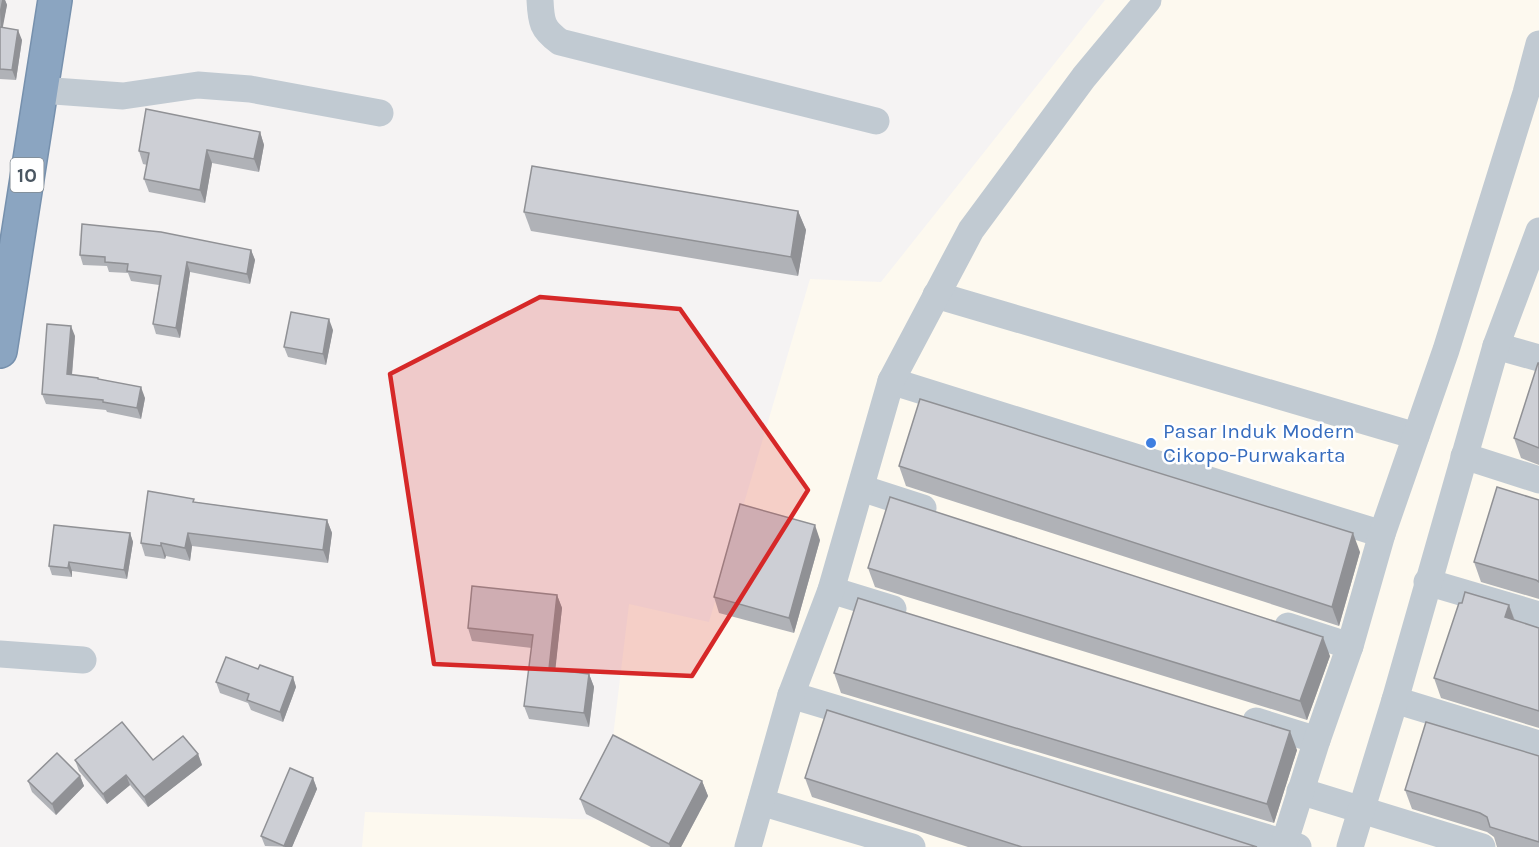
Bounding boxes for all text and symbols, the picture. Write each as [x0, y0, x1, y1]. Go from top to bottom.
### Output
road number: 10 [10, 158, 44, 192]
place label: Pasar Induk Modern Cikopo-Purwakarta [1163, 419, 1355, 467]
marker: Pasar Induk Modern Cikopo-Purwakarta [1144, 436, 1158, 450]

